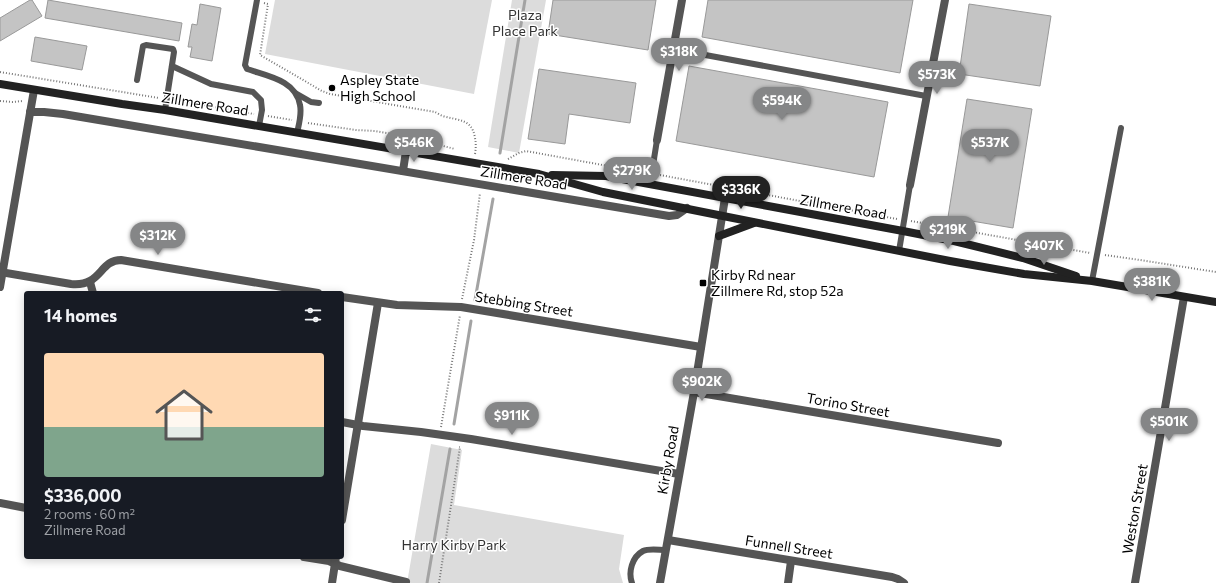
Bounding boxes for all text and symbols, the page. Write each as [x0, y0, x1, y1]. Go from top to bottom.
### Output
park label: Plaza Place Park [492, 6, 558, 39]
pin: $318K [651, 38, 707, 72]
text: $318K [660, 43, 698, 59]
pin: $573K [909, 61, 965, 95]
text: $573K [918, 66, 956, 82]
place label: Aspley State High School [340, 71, 419, 104]
marker: Aspley State High School [327, 83, 337, 93]
pin: $594K [754, 87, 810, 121]
street label: Zillmere Road [160, 88, 250, 119]
text: $594K [762, 92, 802, 108]
pin: $546K [386, 129, 442, 163]
pin: $537K [962, 129, 1018, 163]
text: $546K [394, 134, 434, 150]
text: $537K [971, 134, 1009, 150]
pin: $279K [604, 157, 660, 191]
street label: Zillmere Road [479, 162, 569, 193]
text: $279K [613, 162, 651, 178]
pin: $336K [713, 176, 769, 210]
text: $336K [721, 181, 761, 197]
street label: Zillmere Road [798, 191, 888, 223]
pin: $219K [920, 216, 976, 250]
text: $219K [929, 221, 967, 237]
pin: $312K [130, 222, 186, 256]
text: $312K [139, 227, 177, 243]
pin: $407K [1016, 232, 1072, 266]
text: $407K [1024, 237, 1064, 253]
place label: Kirby Rd near Zillmere Rd, stop 52a [711, 266, 843, 299]
pin: $381K [1124, 268, 1180, 302]
text: $381K [1133, 273, 1171, 289]
marker: Kirby Rd near Zillmere Rd, stop 52a [698, 278, 708, 288]
street label: Stebbing Street [474, 287, 575, 320]
icon: filters [302, 304, 324, 326]
text: 14 homes [44, 305, 117, 326]
pin: $902K [674, 368, 730, 402]
text: $902K [682, 373, 722, 389]
icon: home [148, 379, 220, 451]
street label: Torino Street [805, 389, 891, 420]
pin: $911K [484, 402, 540, 436]
text: $911K [494, 407, 530, 423]
pin: $501K [1141, 408, 1197, 442]
text: $501K [1150, 413, 1188, 429]
street label: Kirby Road [653, 424, 682, 496]
street label: Weston Street [1118, 462, 1151, 555]
text: $336,000 [44, 485, 122, 506]
text: 2 rooms · 60 m² [44, 506, 135, 522]
text: Zillmere Road [44, 522, 126, 538]
street label: Funnell Street [744, 531, 834, 562]
park label: Harry Kirby Park [402, 536, 507, 553]

